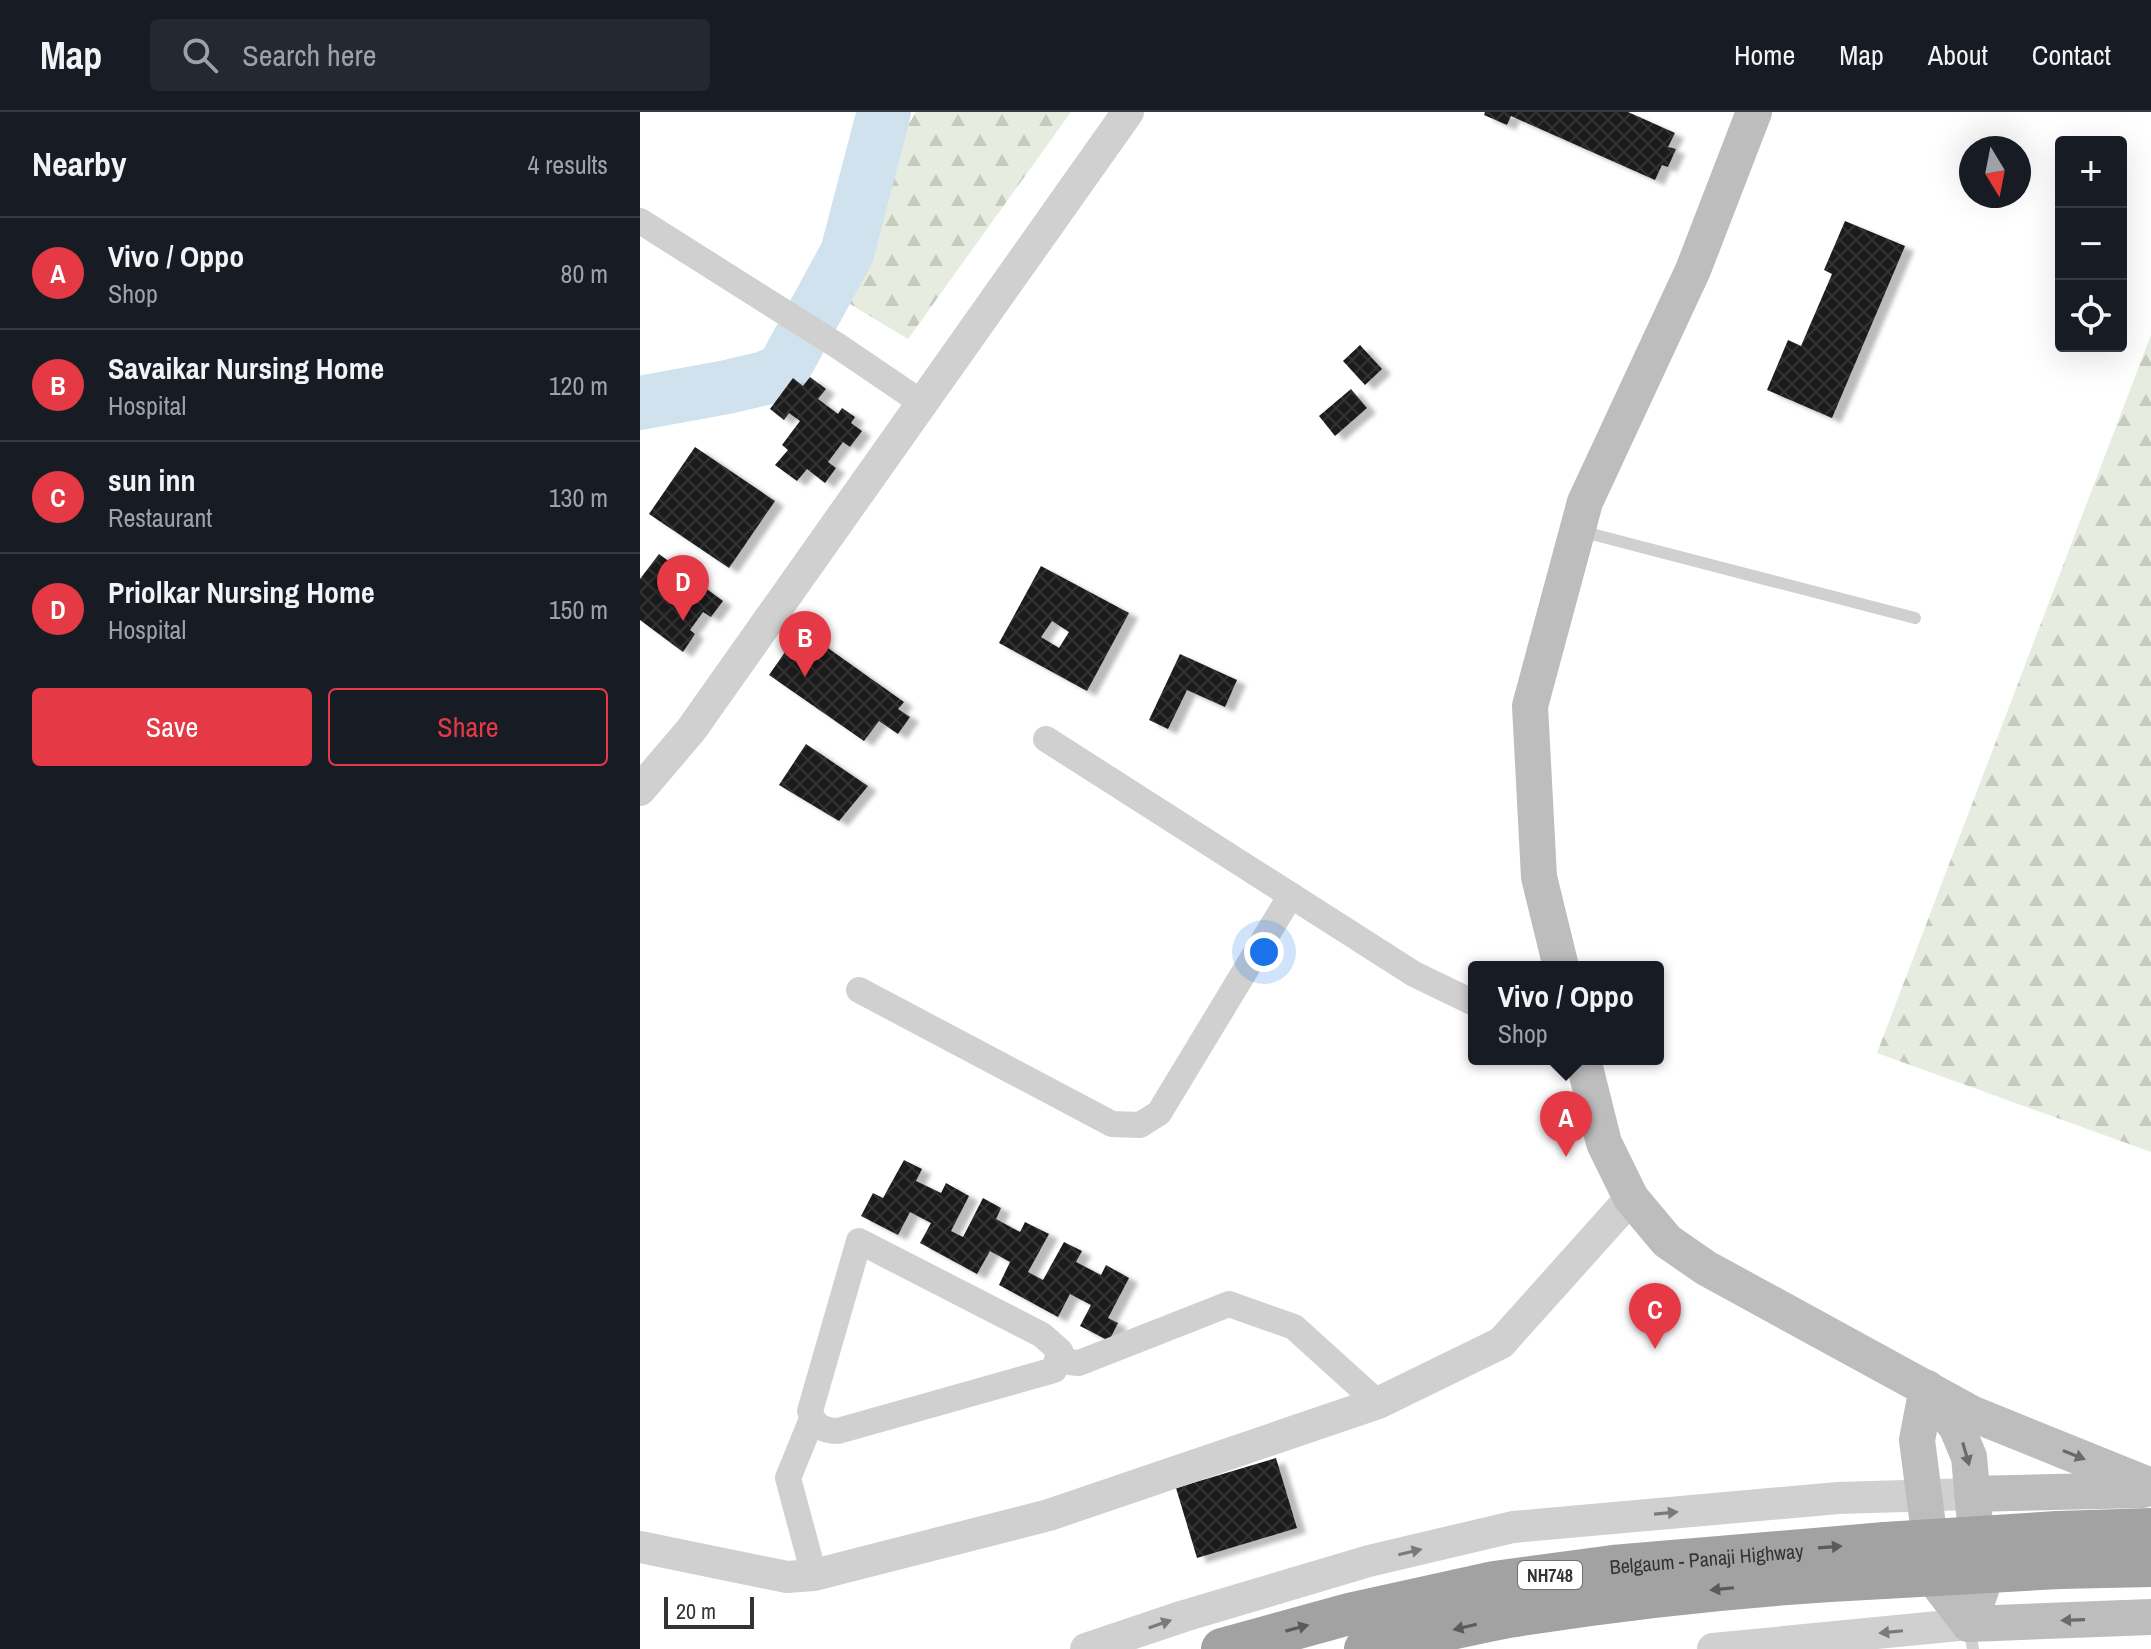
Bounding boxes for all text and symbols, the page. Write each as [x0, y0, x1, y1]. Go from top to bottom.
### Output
search box [150, 19, 710, 91]
text: Map [40, 30, 102, 81]
icon: search [178, 33, 222, 77]
text: Search here [242, 35, 376, 75]
text: Home [1734, 36, 1795, 74]
text: Map [1839, 36, 1884, 74]
text: About [1928, 36, 1988, 74]
text: Contact [2032, 36, 2111, 74]
north arrow [1959, 136, 2031, 208]
map controls [2055, 136, 2127, 352]
button: + [2055, 136, 2127, 208]
text: Nearby [32, 141, 127, 187]
text: 4 results [527, 147, 608, 182]
button: − [2055, 208, 2127, 280]
text: Vivo / Oppo [108, 236, 244, 276]
text: A [50, 256, 66, 291]
text: 80 m [561, 256, 608, 291]
text: Shop [108, 276, 158, 311]
button: locate [2055, 280, 2127, 352]
text: Savaikar Nursing Home [108, 348, 384, 388]
text: B [50, 368, 66, 403]
text: 120 m [549, 368, 608, 403]
text: Hospital [108, 388, 186, 423]
text: sun inn [108, 460, 195, 500]
text: C [50, 480, 66, 515]
text: 130 m [549, 480, 608, 515]
text: Restaurant [108, 500, 212, 535]
pin: D [657, 555, 709, 621]
text: Priolkar Nursing Home [108, 572, 375, 612]
text: D [50, 592, 66, 627]
text: 150 m [549, 592, 608, 627]
pin: B [779, 611, 831, 677]
text: Hospital [108, 612, 186, 647]
button: Save [32, 688, 312, 766]
button: Share [328, 688, 608, 766]
your location [1244, 932, 1284, 972]
popup [1468, 961, 1664, 1065]
text: Vivo / Oppo [1498, 976, 1634, 1016]
text: Shop [1498, 1016, 1548, 1051]
pin: A [1540, 1091, 1592, 1157]
pin: C [1629, 1283, 1681, 1349]
one-way arrow [1961, 1442, 1973, 1467]
one-way arrow [2062, 1449, 2086, 1462]
one-way arrow [1654, 1507, 1679, 1520]
street label: Belgaum - Panaji Highway [1608, 1536, 1805, 1580]
one-way arrow [1818, 1540, 1843, 1553]
one-way arrow [1397, 1545, 1422, 1557]
road number: NH748 [1518, 1561, 1582, 1589]
one-way arrow [1709, 1583, 1734, 1596]
scale bar [664, 1593, 754, 1629]
text: 20 m [676, 1596, 716, 1626]
one-way arrow [2060, 1614, 2085, 1627]
one-way arrow [1148, 1618, 1172, 1630]
one-way arrow [1286, 1621, 1310, 1634]
one-way arrow [1452, 1621, 1477, 1634]
one-way arrow [1878, 1625, 1903, 1638]

